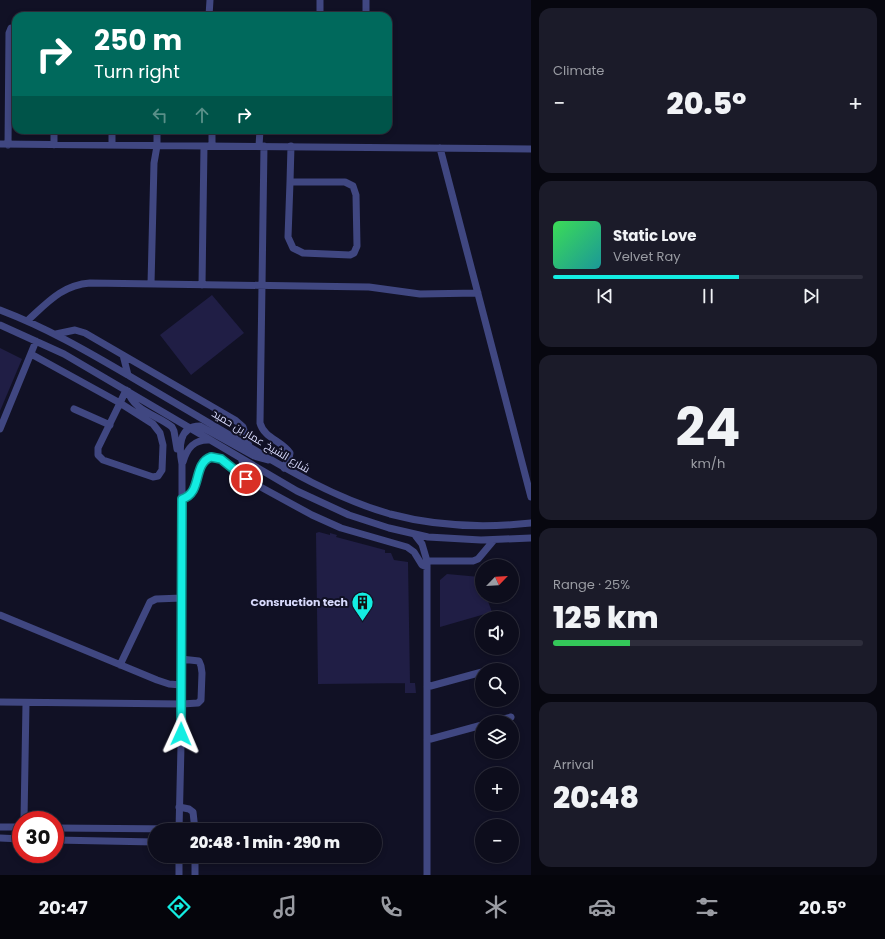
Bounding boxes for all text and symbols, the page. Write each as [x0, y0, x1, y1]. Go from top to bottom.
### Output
text: 250 m [94, 21, 182, 60]
icon: right [28, 28, 80, 80]
text: Turn right [94, 59, 180, 84]
text: Climate [553, 61, 604, 80]
text: 20.5° [667, 82, 746, 125]
text: − [553, 88, 565, 119]
text: + [848, 88, 863, 119]
icon: left [149, 104, 171, 126]
icon: ahead [191, 104, 213, 126]
icon: right [233, 104, 255, 126]
text: Static Love [613, 225, 697, 246]
text: Velvet Ray [613, 247, 681, 266]
icon: previous [594, 285, 616, 307]
icon: pause [697, 285, 719, 307]
icon: next [800, 285, 822, 307]
text: 24 [676, 391, 740, 464]
street label: شارع الشيخ عمار بن حميد [209, 405, 313, 477]
text: km/h [691, 454, 725, 473]
pin [229, 462, 263, 496]
icon: arrive [235, 468, 257, 490]
north arrow [475, 559, 519, 603]
map controls [475, 559, 519, 863]
text: Range · 25% [553, 575, 630, 594]
building icon: Consruction tech [350, 589, 376, 622]
place label: Consruction tech [251, 594, 348, 610]
text: 125 km [553, 596, 658, 639]
button: sound [475, 611, 519, 655]
button: search [475, 663, 519, 707]
position arrow [160, 713, 202, 755]
button: layers [475, 715, 519, 759]
text: Arrival [553, 755, 594, 774]
button: + [475, 767, 519, 811]
text: 20:48 [553, 776, 639, 819]
speed limit sign: 30 [12, 811, 64, 863]
button: − [475, 819, 519, 863]
text: 20:48 · 1 min · 290 m [190, 832, 340, 853]
icon: directions [165, 893, 193, 921]
icon: music [271, 893, 299, 921]
icon: phone [377, 893, 405, 921]
icon: climate [482, 893, 510, 921]
icon: car [588, 893, 616, 921]
icon: filters [693, 893, 721, 921]
text: 20:47 [39, 895, 88, 920]
text: 20.5° [799, 895, 846, 920]

